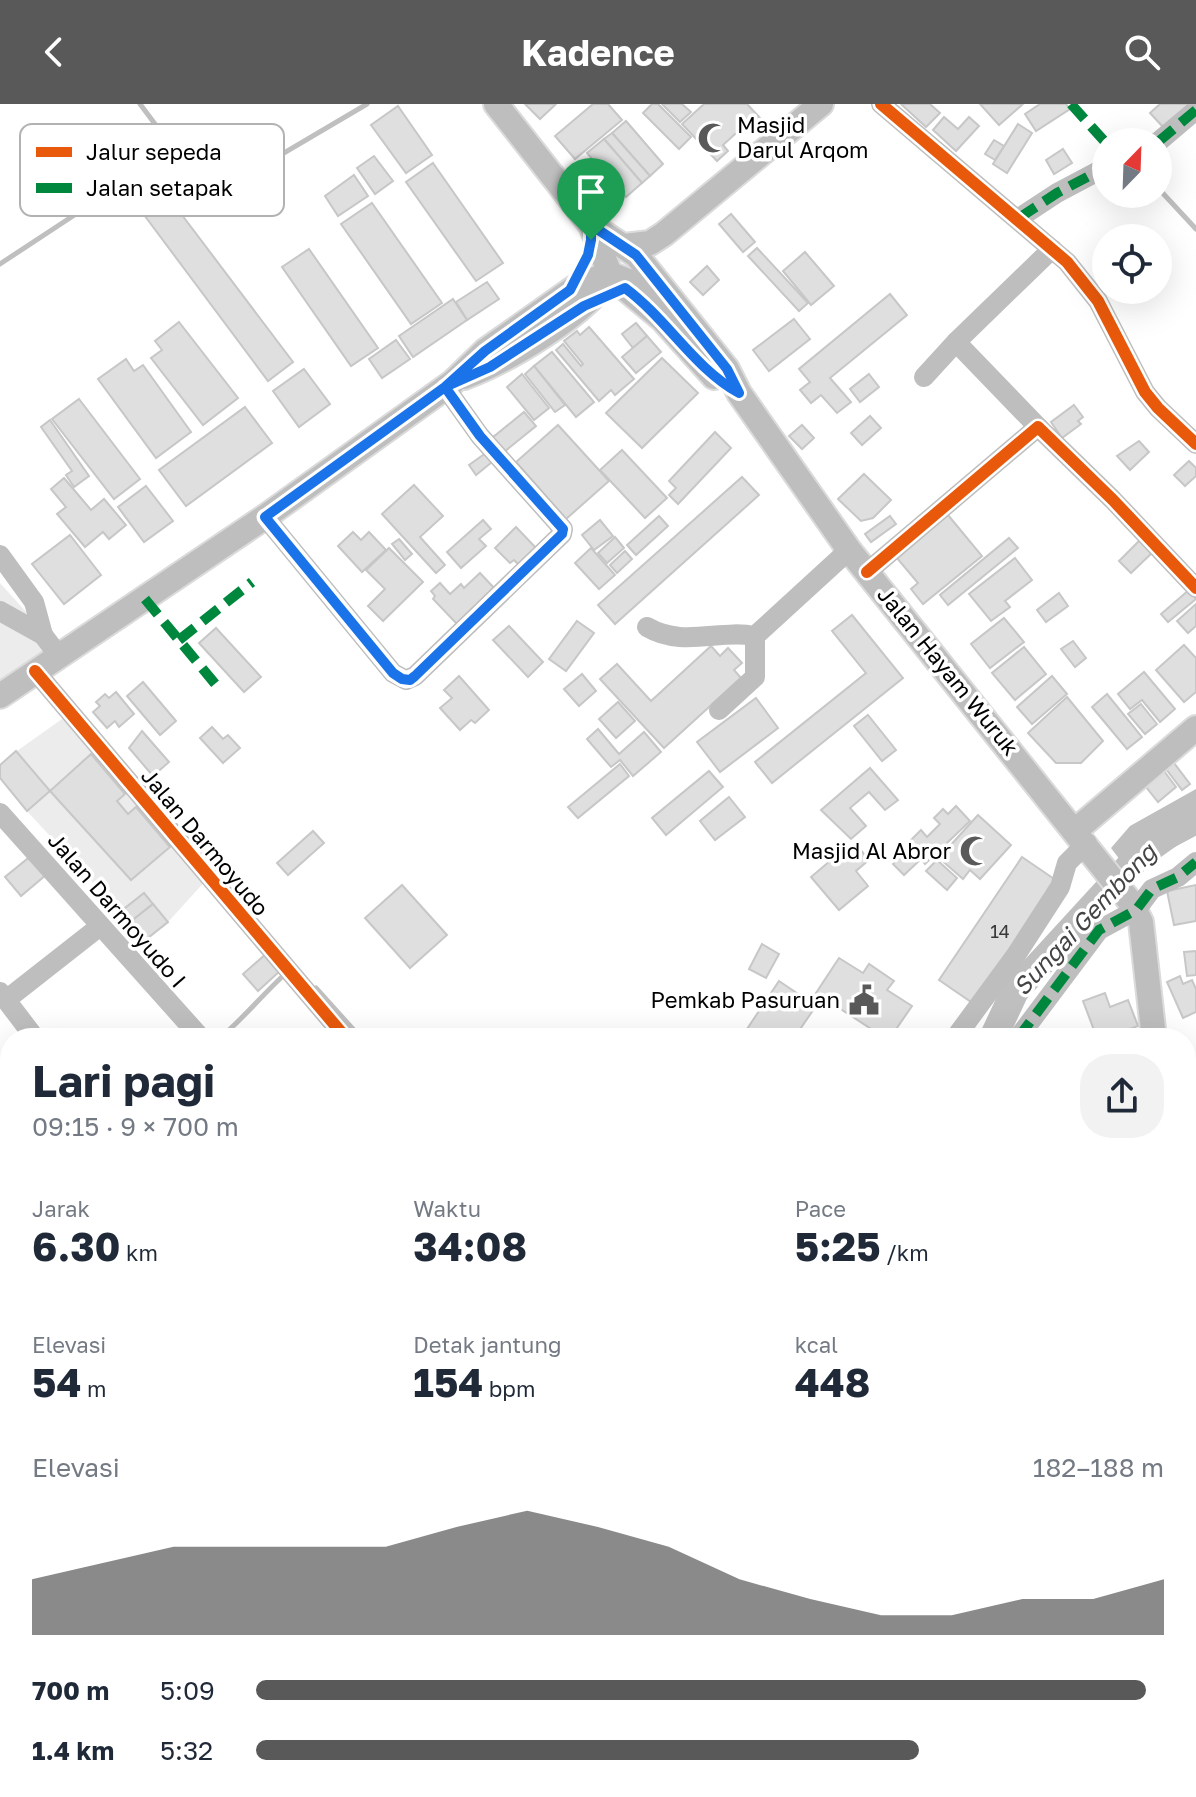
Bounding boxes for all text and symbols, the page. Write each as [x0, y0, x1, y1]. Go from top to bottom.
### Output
icon: back [32, 30, 76, 74]
icon: search [1120, 30, 1164, 74]
text: Kadence [521, 31, 675, 74]
place label: Masjid Darul Arqom [737, 111, 869, 163]
mosque icon: Masjid Darul Arqom [696, 121, 730, 155]
legend [20, 124, 284, 216]
north arrow [1092, 128, 1172, 208]
map controls [1092, 128, 1172, 304]
text: Jalur sepeda [86, 138, 222, 165]
pin [557, 158, 625, 240]
icon: arrive [569, 170, 613, 214]
text: Jalan setapak [86, 174, 233, 201]
button: locate [1092, 224, 1172, 304]
street label: Jalan Hayam Wuruk [872, 581, 1025, 760]
street label: Jalan Darmoyudo [136, 762, 275, 921]
street label: Jalan Darmoyudo I [43, 827, 192, 993]
mosque icon: Masjid Al Abror [958, 834, 992, 868]
water label: Sungai Gembong [1006, 836, 1164, 1001]
place label: Masjid Al Abror [792, 837, 951, 864]
house number: 14 [990, 920, 1010, 942]
public building icon: Pemkab Pasuruan [847, 983, 881, 1017]
place label: Pemkab Pasuruan [650, 986, 840, 1013]
text: Lari pagi [32, 1054, 215, 1107]
button: share [1080, 1054, 1164, 1138]
text: 09:15 · 9 × 700 m [32, 1111, 239, 1142]
text: Jarak [32, 1195, 90, 1222]
text: Waktu [413, 1195, 481, 1222]
text: Pace [795, 1195, 846, 1222]
text: 6.30 [32, 1222, 121, 1270]
text: 34:08 [413, 1222, 527, 1270]
text: 5:25 [795, 1222, 881, 1270]
text: km [121, 1239, 158, 1266]
text: /km [881, 1239, 929, 1266]
text: Elevasi [32, 1331, 106, 1358]
text: Detak jantung [413, 1331, 561, 1358]
text: kcal [795, 1331, 838, 1358]
text: 54 [32, 1358, 81, 1406]
text: 154 [413, 1358, 483, 1406]
text: 448 [795, 1358, 870, 1406]
text: m [81, 1375, 106, 1402]
text: bpm [483, 1375, 535, 1402]
text: Elevasi [32, 1452, 120, 1483]
text: 182–188 m [1033, 1452, 1164, 1483]
text: 700 m [32, 1675, 109, 1706]
text: 5:09 [160, 1675, 215, 1706]
text: 1.4 km [32, 1735, 114, 1766]
text: 5:32 [160, 1735, 213, 1766]

